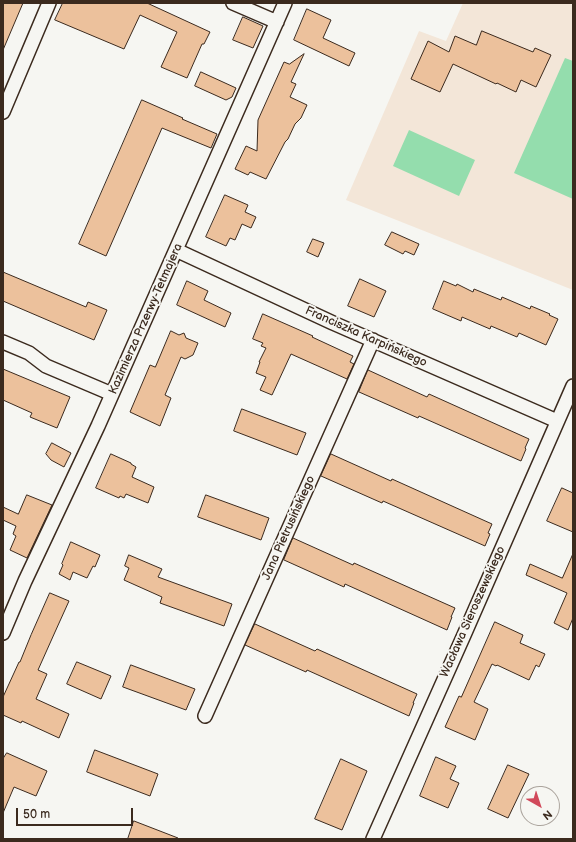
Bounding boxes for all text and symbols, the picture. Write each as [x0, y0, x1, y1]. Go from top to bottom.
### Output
street label: Kazimierza Przerwy-Tetmajera [106, 241, 186, 397]
street label: Franciszka Karpińskiego [303, 304, 429, 370]
street label: Jana Pietrusińskiego [260, 474, 318, 582]
street label: Wacława Sieroszewskiego [438, 544, 508, 680]
north arrow [520, 786, 560, 826]
scale bar [18, 800, 135, 826]
text: 50 m [23, 807, 50, 822]
text: N [540, 807, 555, 823]

